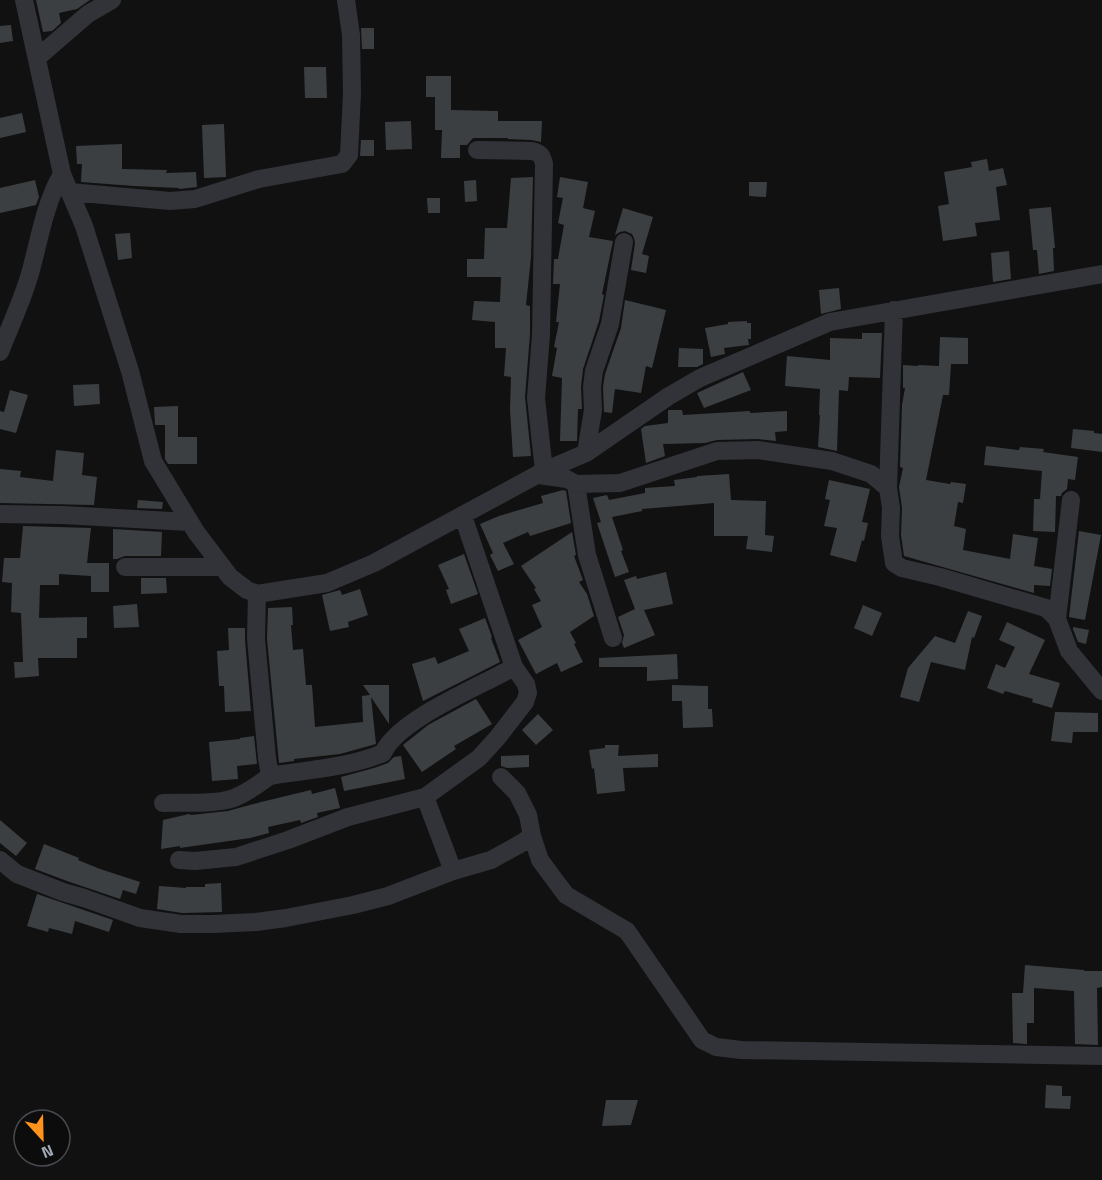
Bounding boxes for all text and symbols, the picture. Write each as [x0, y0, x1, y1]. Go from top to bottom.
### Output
north arrow [12, 1108, 72, 1168]
text: N [38, 1139, 57, 1165]

